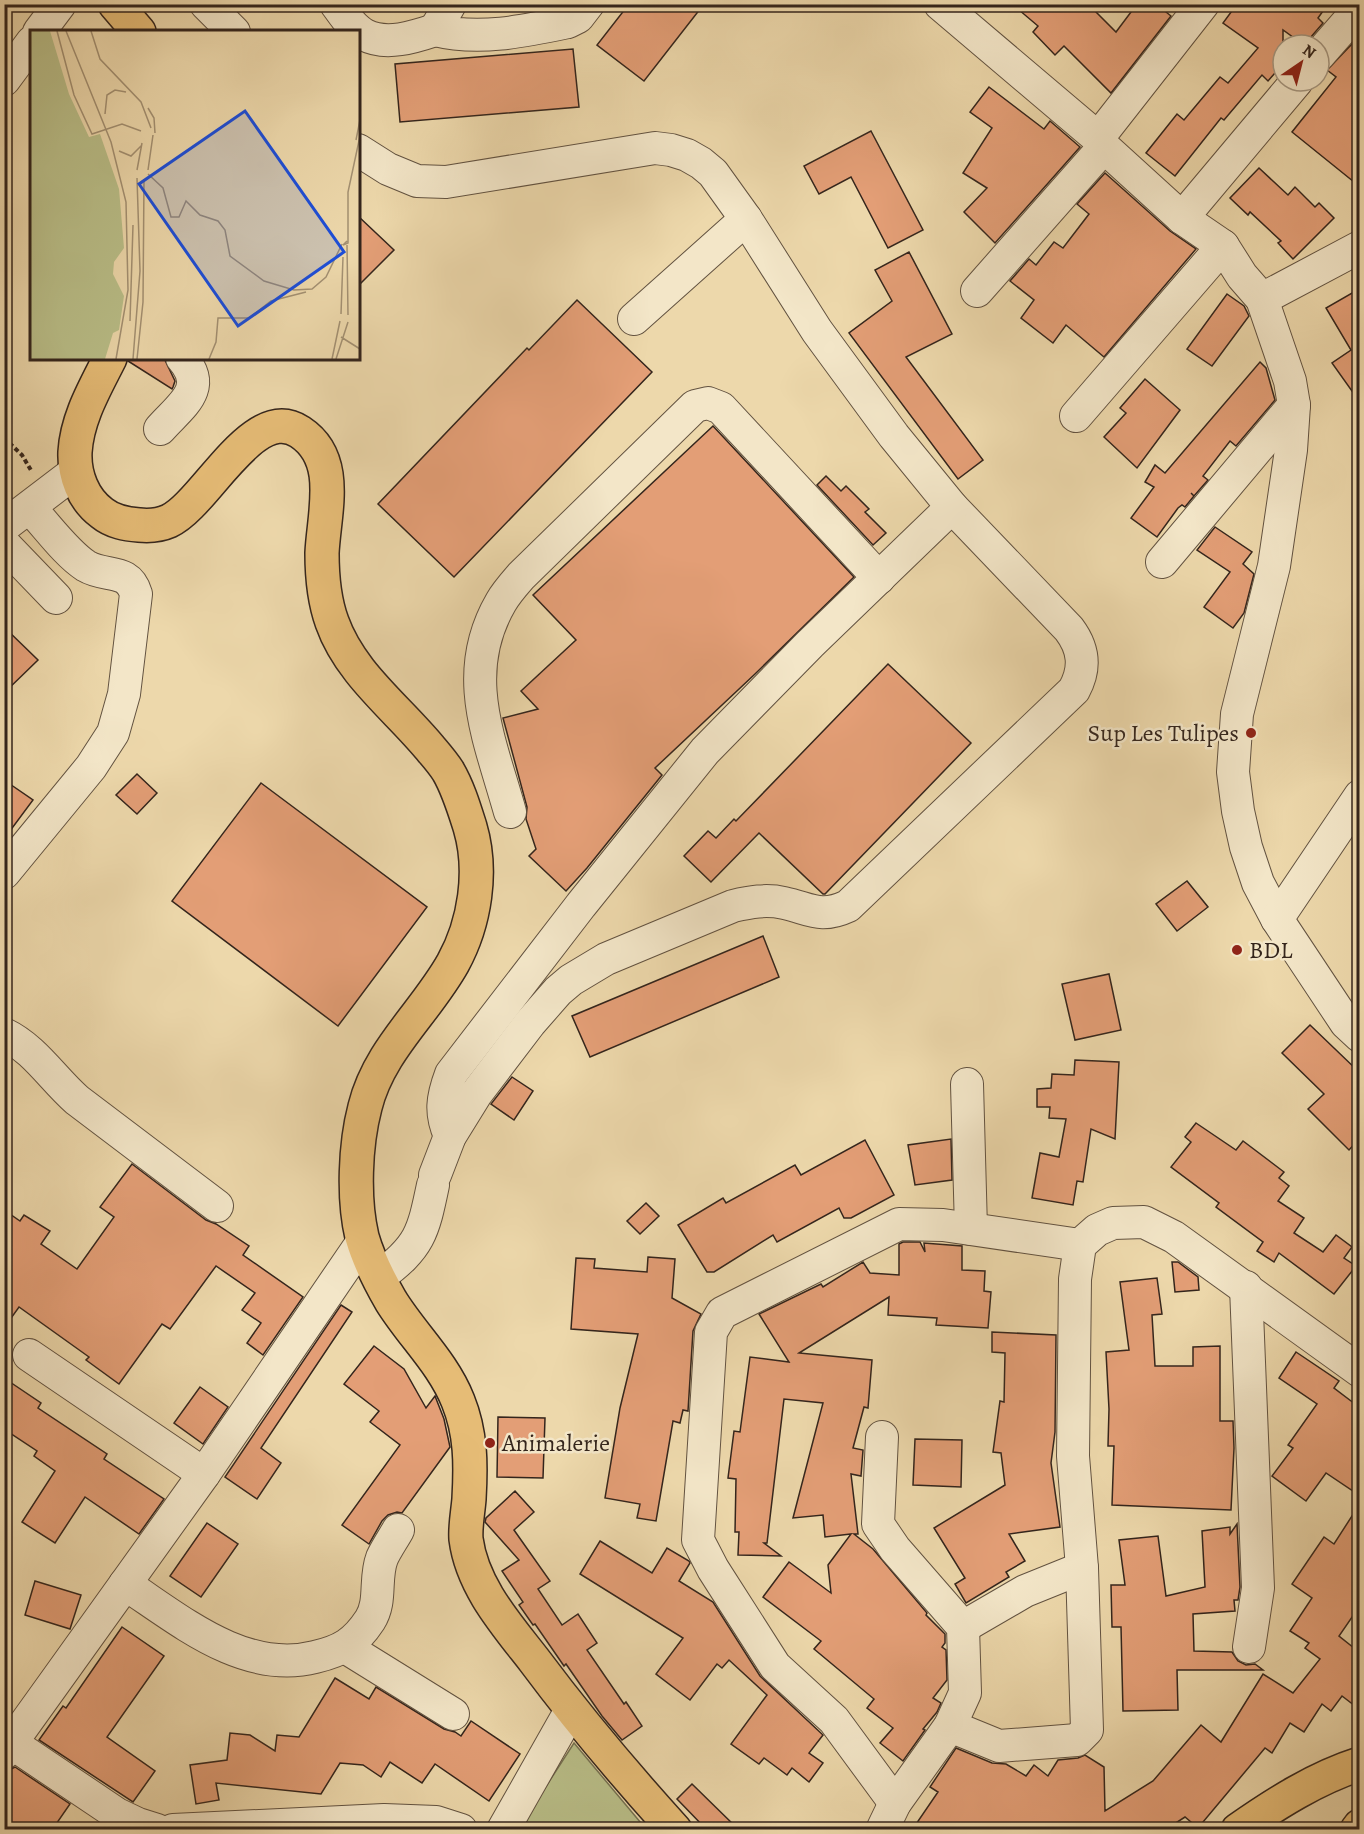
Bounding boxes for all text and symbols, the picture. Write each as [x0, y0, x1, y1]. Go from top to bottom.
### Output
inset map [30, 30, 360, 360]
north arrow [1271, 33, 1331, 93]
text: N [1298, 39, 1320, 64]
place label: Sup Les Tulipes [1087, 717, 1239, 749]
marker: Sup Les Tulipes [1244, 726, 1258, 740]
place label: BDL [1249, 934, 1293, 966]
marker: BDL [1230, 943, 1244, 957]
place label: Animalerie [501, 1427, 610, 1459]
marker: Animalerie [483, 1436, 497, 1450]

